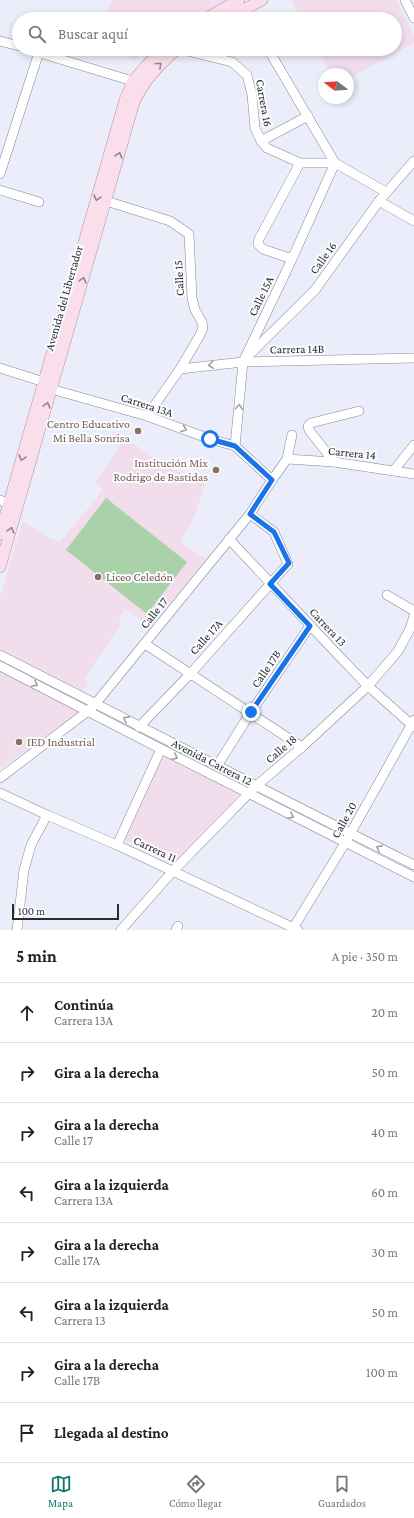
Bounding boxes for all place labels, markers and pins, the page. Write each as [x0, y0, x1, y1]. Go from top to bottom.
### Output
place label: Centro Educativo Mi Bella Sonrisa [47, 417, 130, 445]
marker: Centro Educativo Mi Bella Sonrisa [133, 426, 143, 436]
place label: Institución Mix Rodrigo de Bastidas [114, 456, 208, 484]
marker: Institución Mix Rodrigo de Bastidas [211, 465, 221, 475]
place label: Liceo Celedón [106, 570, 174, 584]
marker: Liceo Celedón [93, 572, 103, 582]
place label: IED Industrial [27, 735, 95, 749]
marker: IED Industrial [14, 737, 24, 747]

